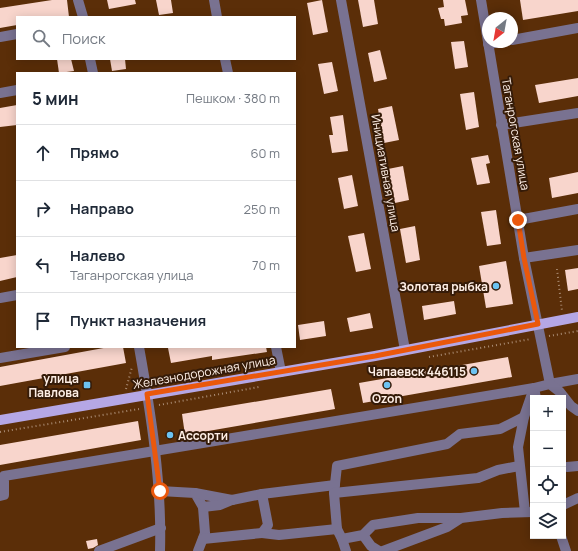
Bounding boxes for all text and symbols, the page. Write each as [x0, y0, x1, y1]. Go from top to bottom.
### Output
north arrow [482, 12, 518, 48]
search box [16, 16, 296, 60]
icon: search [30, 27, 52, 49]
text: Поиск [62, 28, 106, 49]
street label: Таганрогская улица [498, 76, 534, 192]
text: 5 мин [32, 87, 79, 110]
text: Пешком · 380 m [186, 89, 280, 107]
street label: Инициативная улица [367, 113, 405, 233]
icon: ahead [32, 142, 54, 164]
text: Прямо [70, 142, 119, 163]
text: 60 m [250, 144, 280, 162]
icon: right [32, 198, 54, 220]
text: Направо [70, 198, 134, 219]
text: 250 m [244, 200, 280, 218]
route end [509, 211, 527, 229]
text: Налево [70, 245, 125, 266]
icon: left [32, 254, 54, 276]
text: 70 m [252, 256, 280, 274]
text: Таганрогская улица [70, 266, 193, 284]
place label: Золотая рыбка [399, 278, 488, 295]
marker: Золотая рыбка [491, 281, 501, 291]
icon: arrive [32, 310, 54, 332]
text: Пункт назначения [70, 310, 206, 331]
street label: Железнодорожная улица [131, 351, 277, 393]
place label: Чапаевск 446115 [368, 363, 466, 380]
marker: Чапаевск 446115 [469, 366, 479, 376]
place label: улица Павлова [28, 370, 79, 401]
marker: улица Павлова [82, 380, 92, 390]
marker: Ozon [382, 380, 392, 390]
place label: Ozon [372, 390, 402, 407]
map controls [530, 395, 566, 539]
button: + [530, 395, 566, 431]
place label: Ассорти [178, 427, 228, 444]
marker: Ассорти [165, 430, 175, 440]
button: − [530, 431, 566, 467]
button: locate [530, 467, 566, 503]
route start [151, 482, 169, 500]
button: layers [530, 503, 566, 539]

